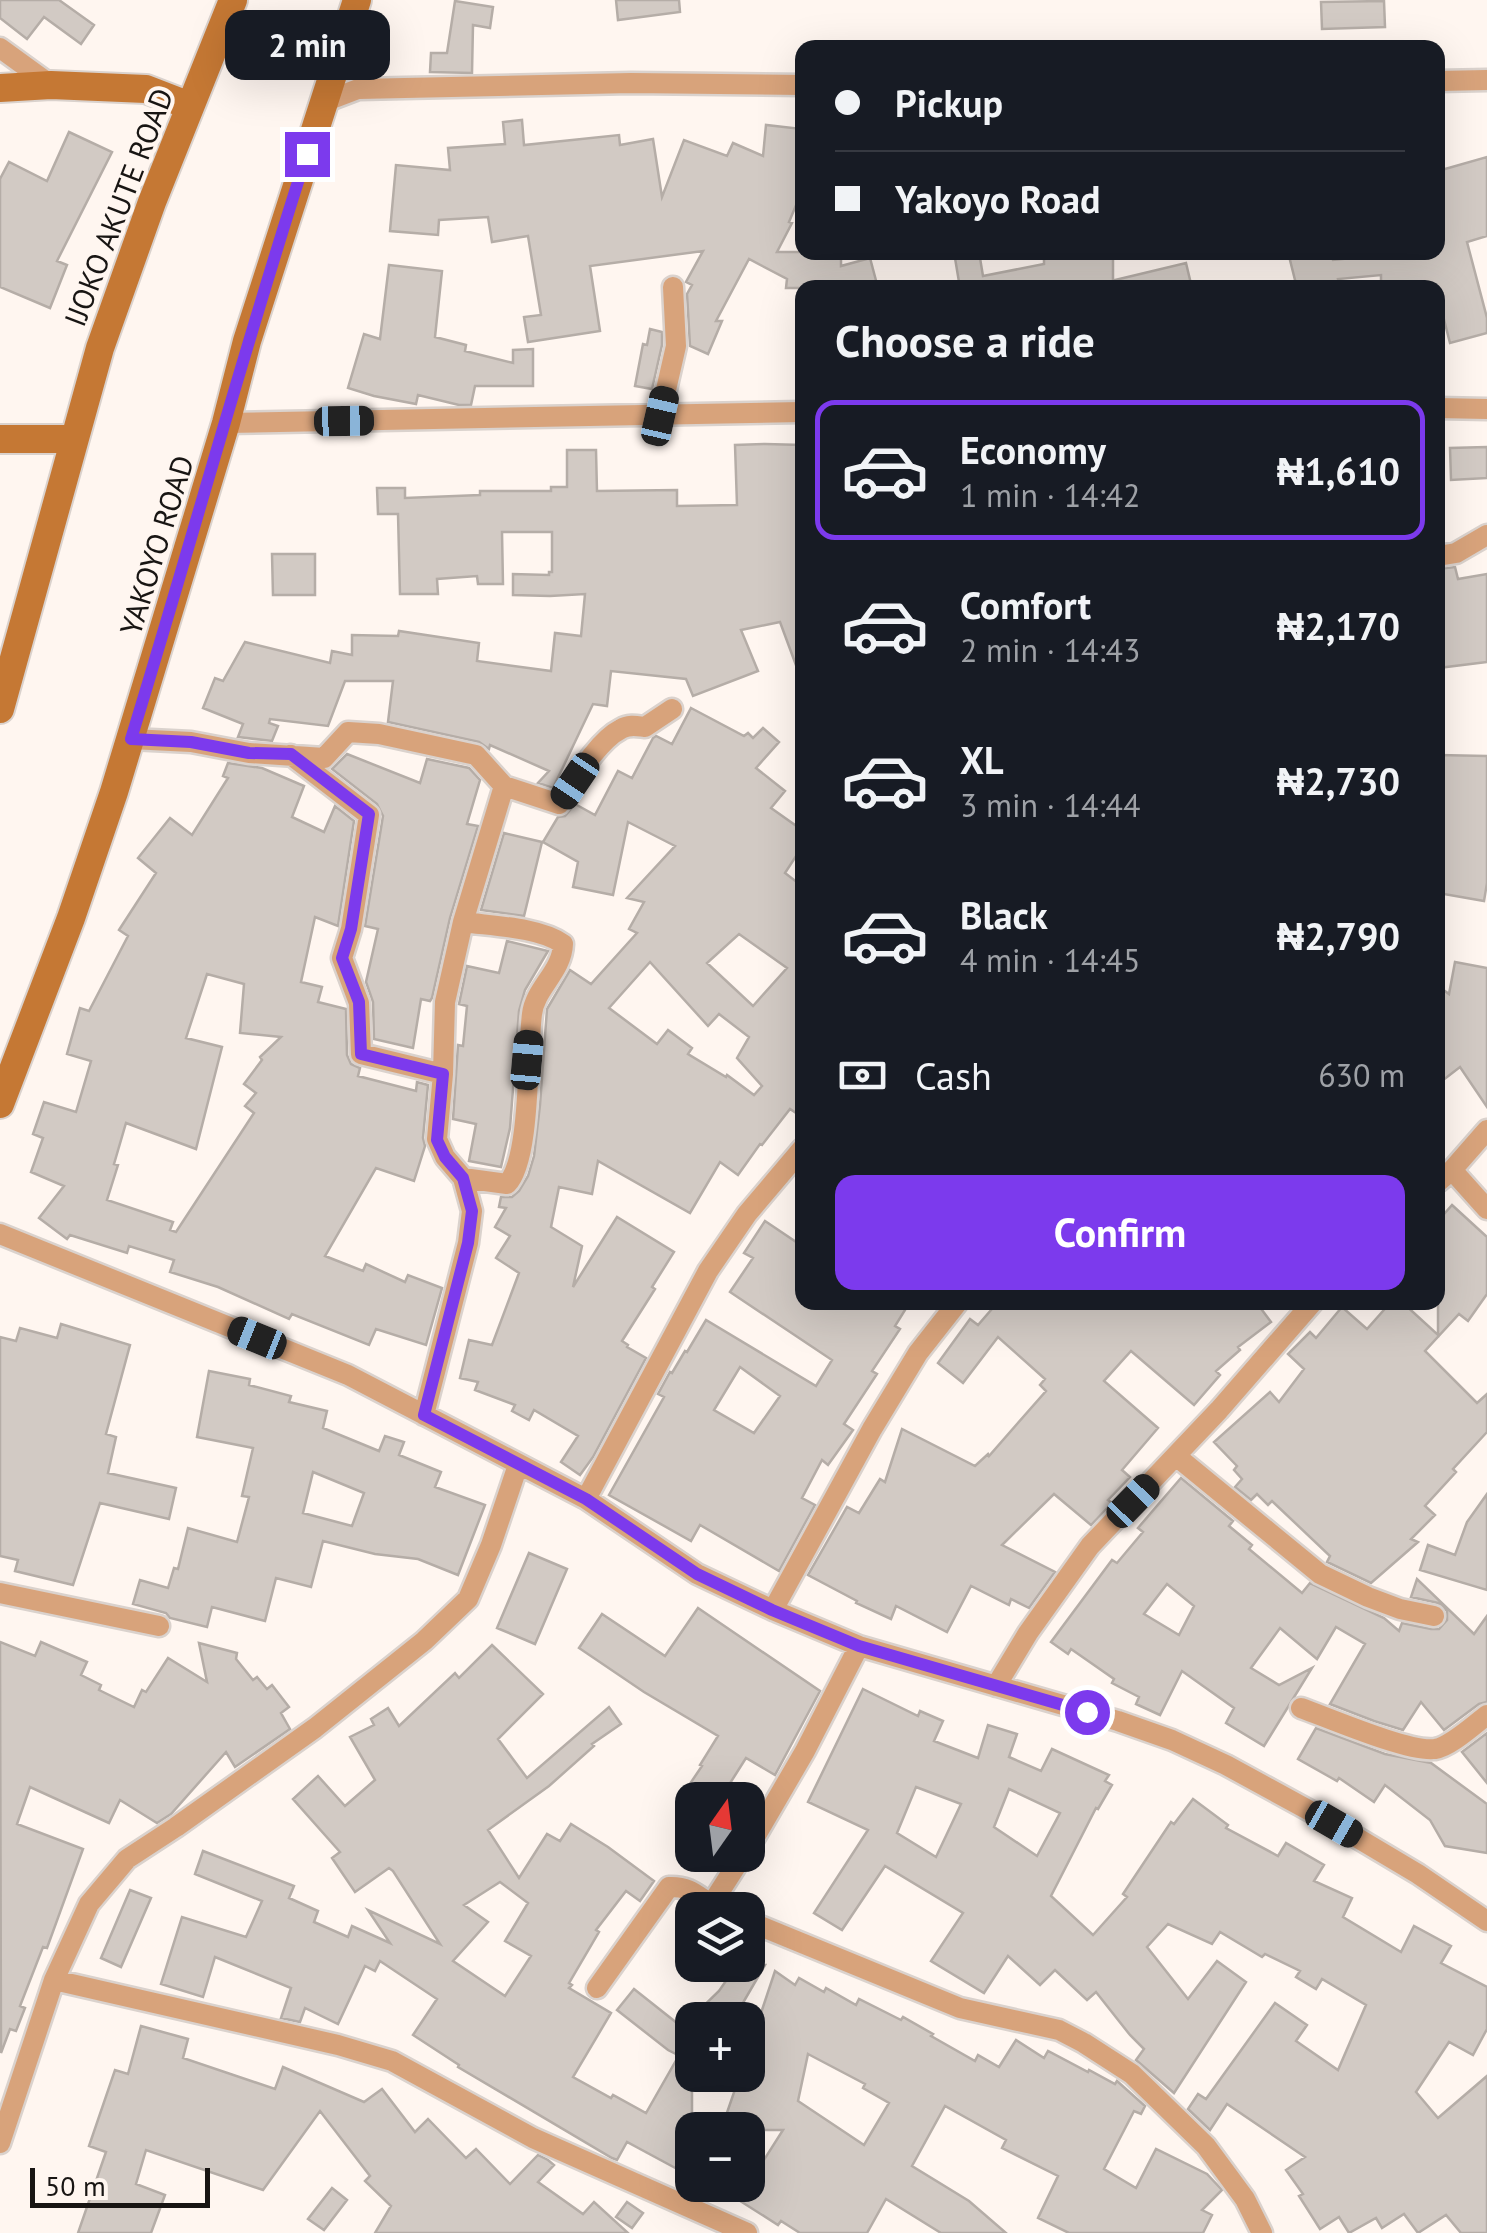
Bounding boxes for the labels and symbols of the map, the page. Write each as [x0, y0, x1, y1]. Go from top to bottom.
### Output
callout: 2 min [224, 9, 390, 79]
street label: IJOKO AKUTE ROAD [55, 82, 181, 332]
route end [285, 132, 330, 177]
car [639, 383, 681, 449]
car [314, 405, 374, 437]
street label: YAKOYO ROAD [110, 450, 202, 640]
car [546, 748, 604, 814]
car [509, 1029, 545, 1091]
car [224, 1313, 290, 1363]
car [1101, 1469, 1165, 1533]
route start [1065, 1690, 1110, 1735]
north arrow [675, 1782, 765, 1872]
car [1301, 1796, 1367, 1852]
scale bar [30, 2163, 210, 2208]

